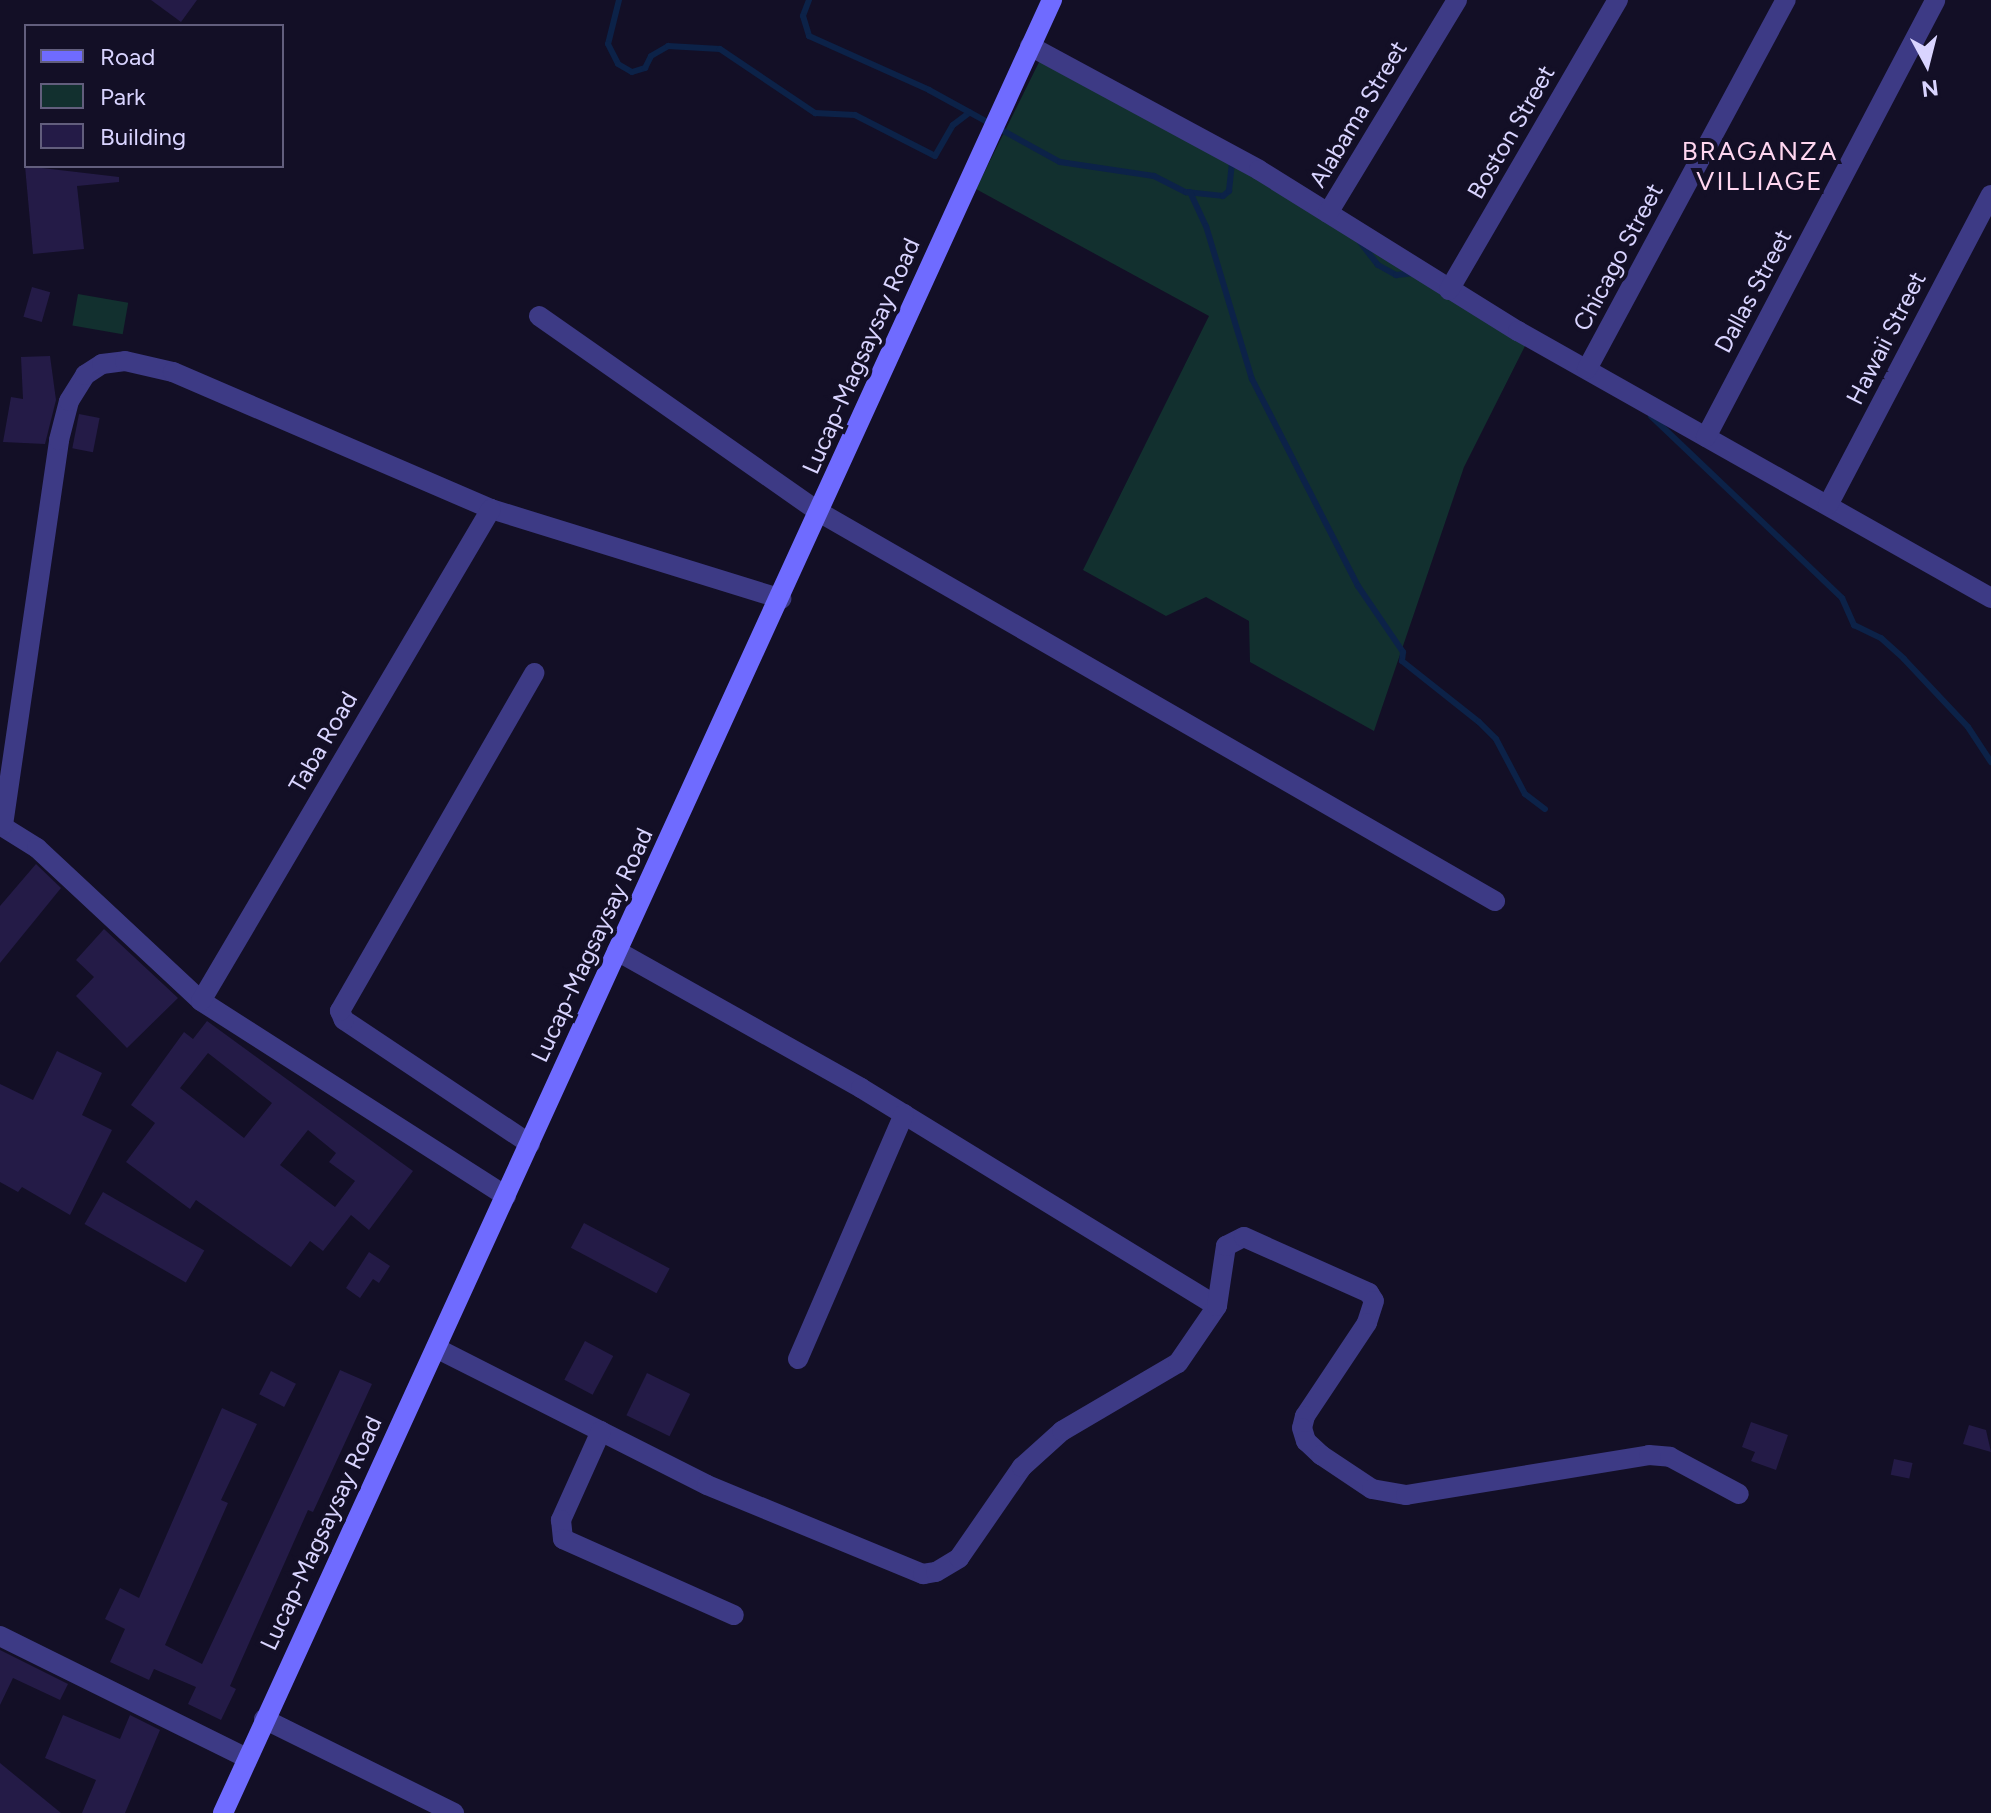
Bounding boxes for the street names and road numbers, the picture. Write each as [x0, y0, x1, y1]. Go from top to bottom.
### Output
street label: Alabama Street [1303, 35, 1413, 193]
street label: Boston Street [1461, 60, 1561, 204]
street label: Chicago Street [1567, 178, 1669, 336]
street label: Dallas Street [1708, 224, 1798, 358]
street label: Lucap-Magsaysay Road [796, 234, 926, 478]
street label: Hawaii Street [1840, 267, 1932, 409]
street label: Taba Road [283, 687, 363, 797]
street label: Lucap-Magsaysay Road [525, 823, 659, 1067]
street label: Lucap-Magsaysay Road [254, 1411, 388, 1655]

